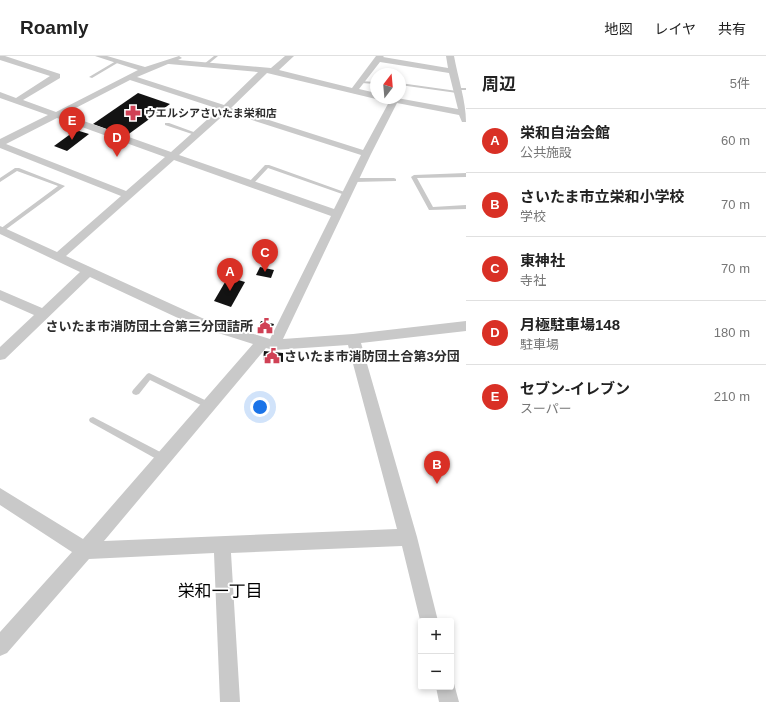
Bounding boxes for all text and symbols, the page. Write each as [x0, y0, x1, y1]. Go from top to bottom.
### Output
text: Roamly [20, 17, 89, 38]
text: 地図 [604, 21, 632, 37]
text: レイヤ [654, 21, 696, 37]
text: 共有 [718, 21, 746, 37]
north arrow [370, 68, 406, 104]
text: 周辺 [482, 75, 516, 94]
text: 5件 [730, 76, 750, 91]
pharmacy icon: ウエルシアさいたま栄和店 [124, 104, 142, 122]
pin: E [59, 107, 85, 140]
place label: ウエルシアさいたま栄和店 [145, 107, 277, 119]
pin: D [104, 124, 130, 157]
text: 栄和自治会館 [520, 124, 610, 141]
text: A [490, 133, 500, 148]
text: 60 m [721, 133, 750, 148]
text: 公共施設 [520, 145, 572, 160]
text: さいたま市立栄和小学校 [520, 188, 685, 205]
text: B [490, 197, 500, 212]
text: 70 m [721, 197, 750, 212]
text: 学校 [520, 209, 546, 224]
pin: C [252, 239, 278, 272]
text: 東神社 [520, 252, 565, 269]
pin: A [217, 258, 243, 291]
text: C [490, 261, 500, 276]
text: 70 m [721, 261, 750, 276]
text: 寺社 [520, 273, 546, 288]
text: 月極駐車場148 [520, 316, 620, 333]
public building icon: さいたま市消防団土合第三分団詰所 [256, 317, 274, 335]
place label: さいたま市消防団土合第三分団詰所 [45, 319, 253, 334]
text: D [490, 325, 500, 340]
text: 180 m [714, 325, 750, 340]
text: 駐車場 [520, 337, 559, 352]
public building icon: さいたま市消防団土合第3分団 [263, 347, 281, 365]
place label: さいたま市消防団土合第3分団 [284, 349, 460, 364]
text: セブン-イレブン [520, 380, 630, 397]
text: E [491, 389, 499, 404]
text: 210 m [714, 389, 750, 404]
your location [250, 397, 270, 417]
text: スーパー [520, 401, 572, 416]
pin: B [424, 451, 450, 484]
district label: 栄和一丁目 [178, 582, 263, 601]
map controls [418, 618, 454, 690]
button: + [418, 618, 454, 654]
button: − [418, 654, 454, 690]

